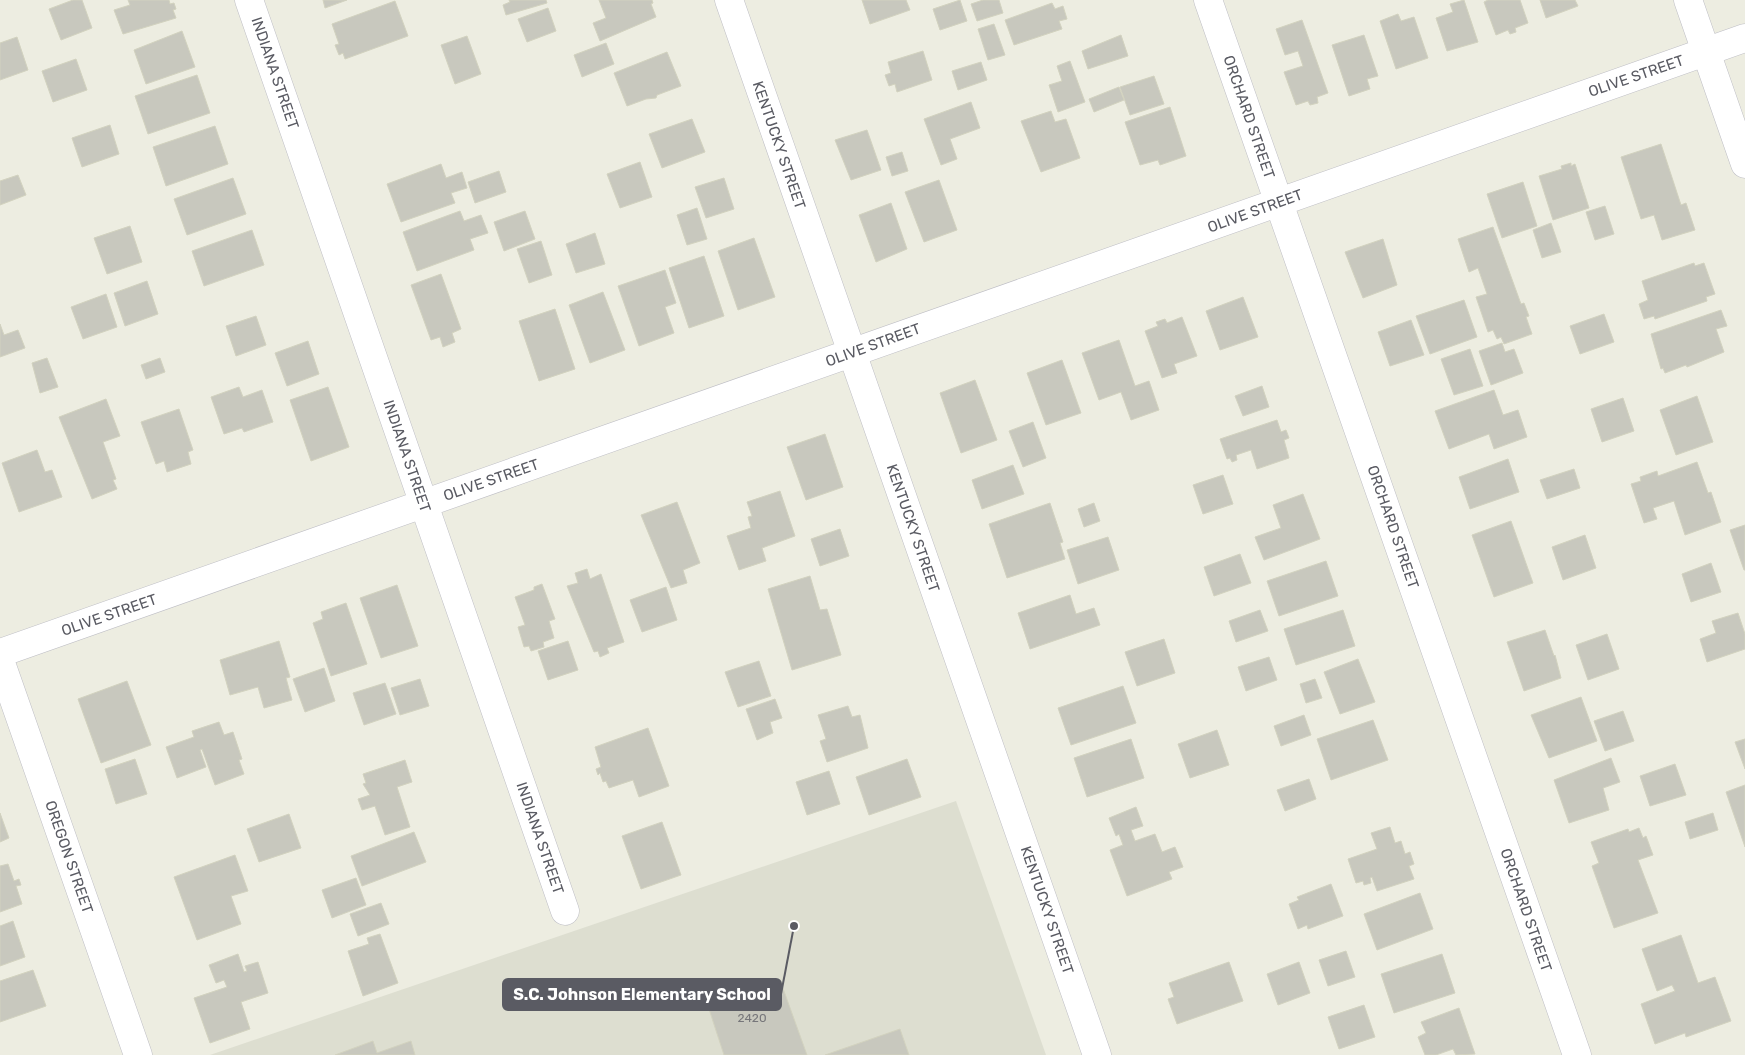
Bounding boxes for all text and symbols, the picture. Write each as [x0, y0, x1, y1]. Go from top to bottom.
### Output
street label: INDIANA STREET [247, 15, 303, 132]
street label: OLIVE STREET [1586, 51, 1686, 101]
street label: ORCHARD STREET [1219, 53, 1279, 181]
street label: KENTUCKY STREET [749, 79, 809, 212]
street label: OLIVE STREET [1205, 185, 1305, 237]
street label: OLIVE STREET [823, 319, 923, 371]
street label: INDIANA STREET [379, 398, 435, 515]
street label: OLIVE STREET [441, 455, 541, 505]
street label: KENTUCKY STREET [883, 462, 943, 595]
street label: ORCHARD STREET [1363, 463, 1423, 591]
street label: OLIVE STREET [59, 590, 159, 640]
street label: INDIANA STREET [512, 780, 568, 897]
street label: OREGON STREET [41, 798, 97, 916]
street label: KENTUCKY STREET [1017, 844, 1077, 977]
street label: ORCHARD STREET [1496, 846, 1556, 974]
callout: S.C. Johnson Elementary School [503, 979, 781, 1010]
text: S.C. Johnson Elementary School [513, 985, 771, 1004]
house number: 2420 [737, 1011, 767, 1025]

